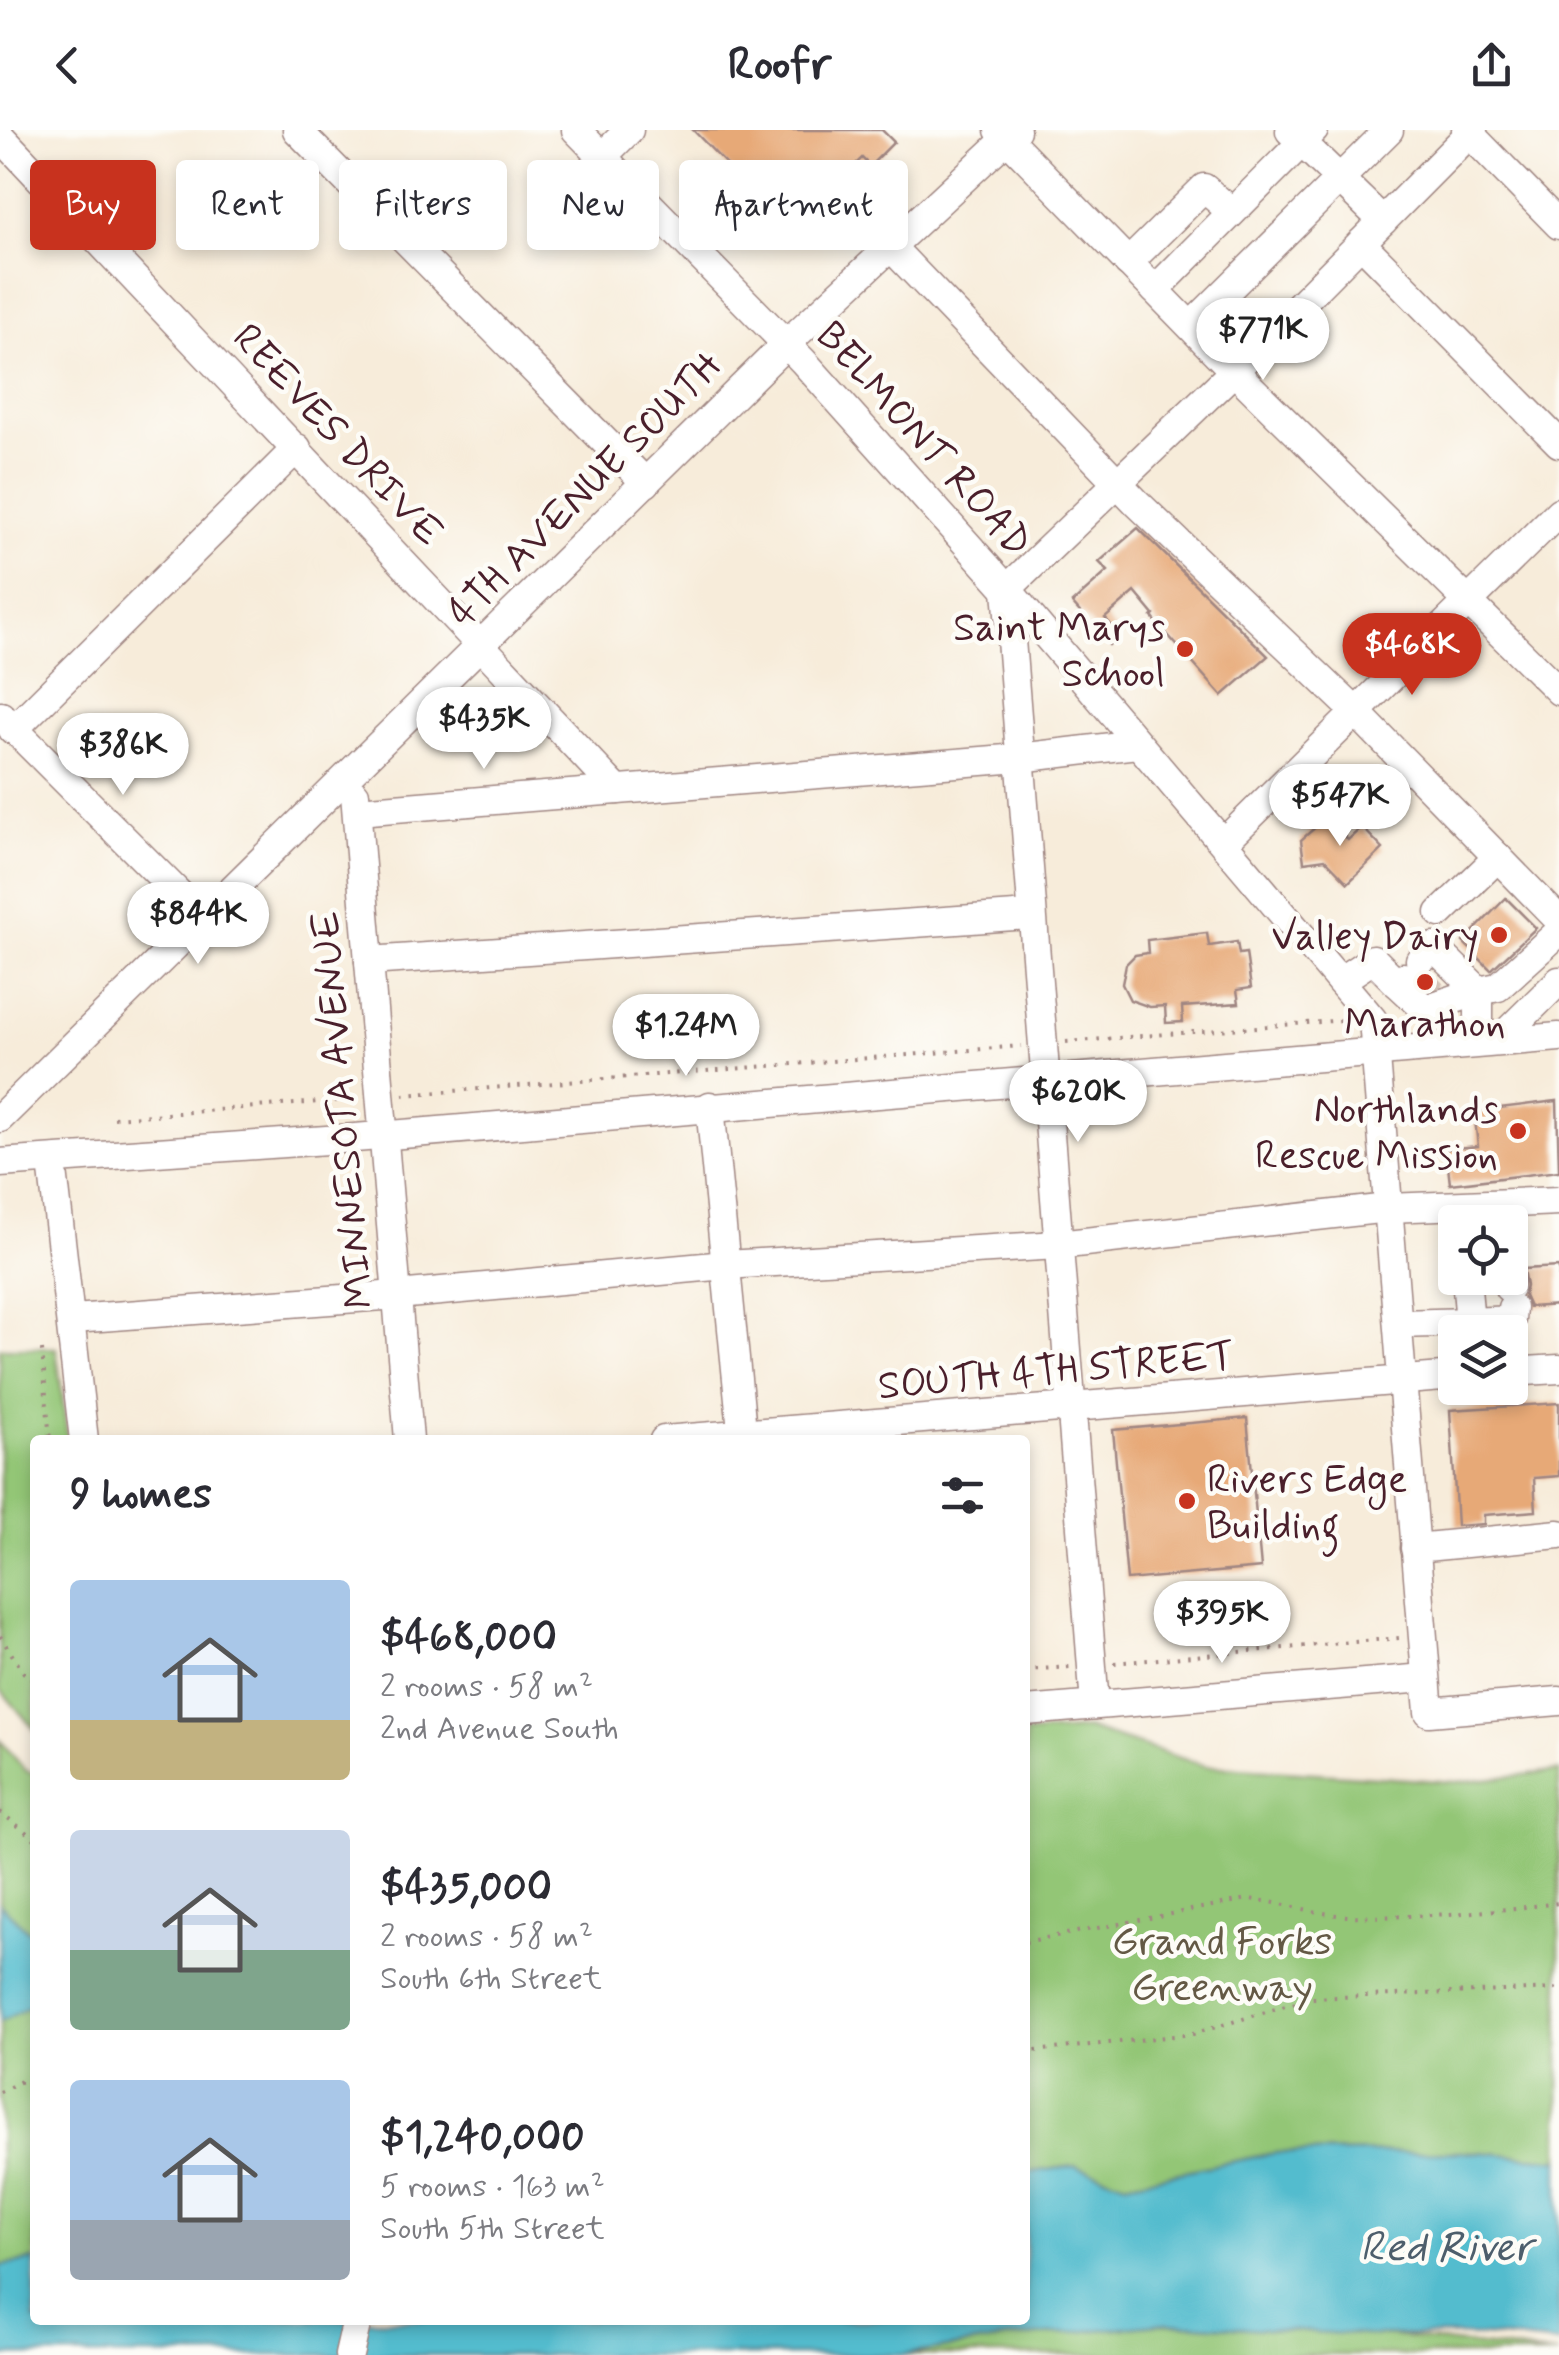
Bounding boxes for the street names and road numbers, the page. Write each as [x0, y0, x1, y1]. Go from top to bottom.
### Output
street label: BELMONT ROAD [803, 311, 1042, 569]
street label: REEVES DRIVE [220, 313, 454, 559]
street label: 4TH AVENUE SOUTH [437, 341, 735, 639]
street label: MINNESOTA AVENUE [301, 909, 387, 1311]
street label: SOUTH 4TH STREET [876, 1331, 1237, 1413]

